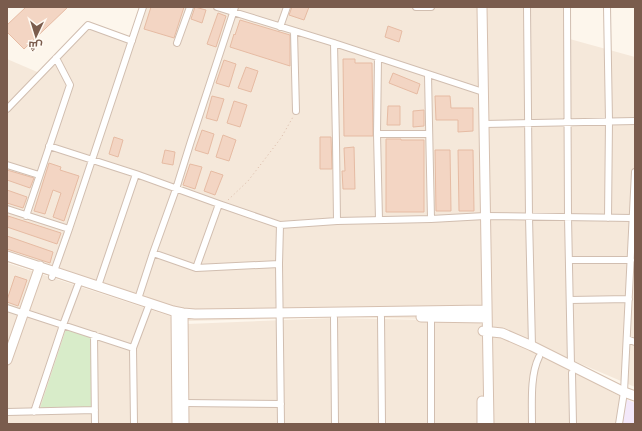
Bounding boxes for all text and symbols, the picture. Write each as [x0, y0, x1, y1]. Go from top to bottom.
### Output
north arrow [16, 16, 56, 56]
text: ش [28, 39, 43, 52]

